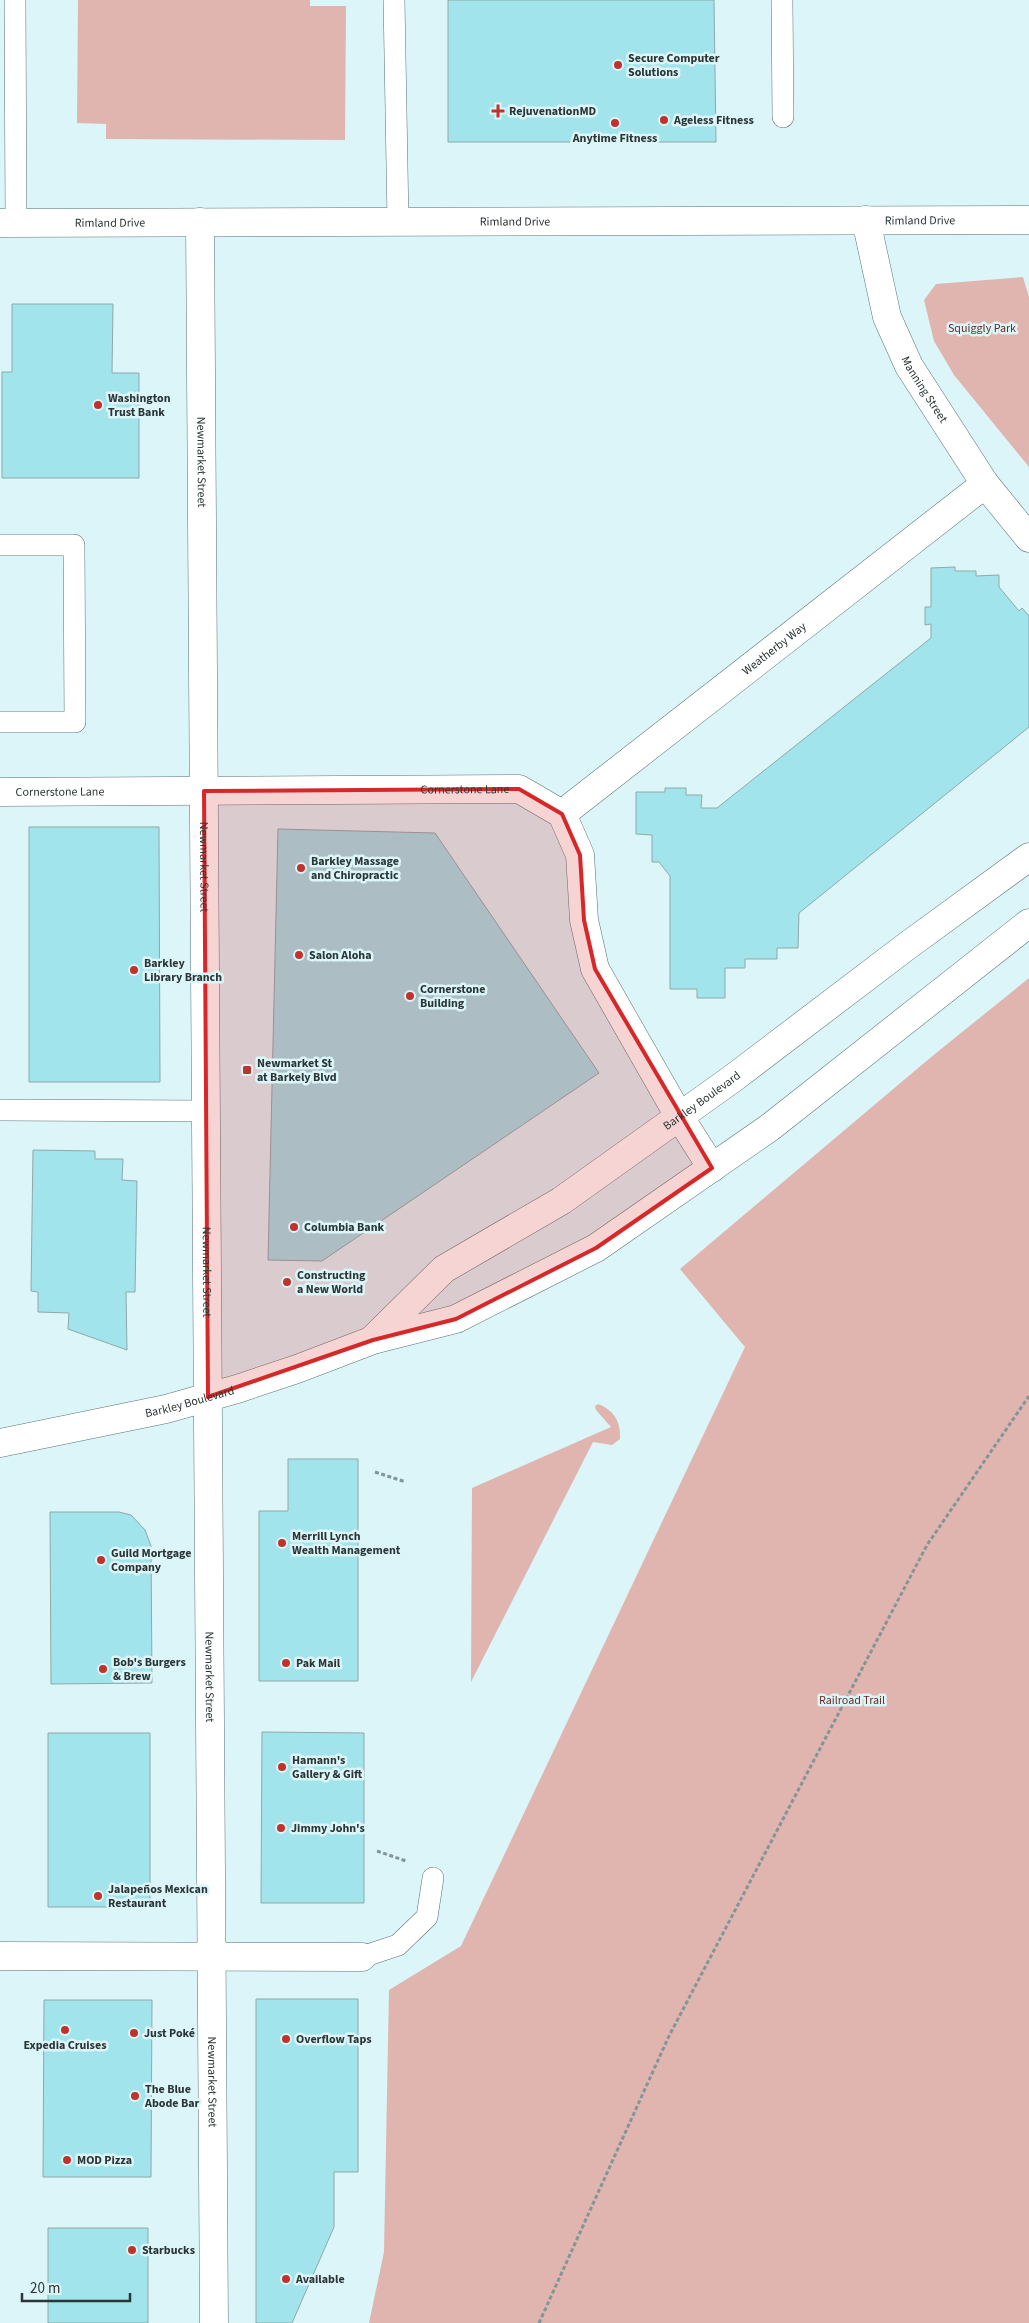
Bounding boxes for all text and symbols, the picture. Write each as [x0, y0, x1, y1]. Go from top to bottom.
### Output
place label: Secure Computer Solutions [628, 50, 720, 81]
marker: Secure Computer Solutions [612, 59, 624, 71]
place label: RejuvenationMD [509, 103, 597, 120]
marker: RejuvenationMD [491, 104, 505, 118]
place label: Ageless Fitness [673, 112, 754, 129]
marker: Ageless Fitness [658, 114, 670, 126]
marker: Anytime Fitness [609, 117, 621, 129]
place label: Anytime Fitness [572, 130, 657, 147]
street label: Rimland Drive [885, 212, 955, 229]
street label: Rimland Drive [480, 213, 550, 230]
street label: Rimland Drive [75, 214, 145, 231]
park label: Squiggly Park [948, 320, 1016, 337]
street label: Manning Street [897, 353, 952, 426]
place label: Washington Trust Bank [108, 390, 171, 421]
marker: Washington Trust Bank [92, 399, 104, 411]
street label: Newmarket Street [193, 417, 210, 507]
street label: Weatherby Way [738, 618, 810, 679]
street label: Cornerstone Lane [421, 781, 509, 798]
street label: Cornerstone Lane [16, 783, 104, 800]
street label: Newmarket Street [195, 822, 213, 912]
place label: Barkley Massage and Chiropractic [311, 853, 399, 884]
marker: Barkley Massage and Chiropractic [295, 862, 307, 874]
place label: Salon Aloha [309, 947, 372, 964]
marker: Salon Aloha [293, 949, 305, 961]
place label: Barkley Library Branch [144, 955, 222, 986]
marker: Barkley Library Branch [128, 964, 140, 976]
place label: Cornerstone Building [420, 981, 485, 1012]
marker: Cornerstone Building [404, 990, 416, 1002]
place label: Newmarket St at Barkely Blvd [257, 1055, 337, 1086]
marker: Newmarket St at Barkely Blvd [241, 1064, 253, 1076]
street label: Barkley Boulevard [660, 1067, 744, 1134]
place label: Columbia Bank [304, 1219, 385, 1236]
marker: Columbia Bank [288, 1221, 300, 1233]
street label: Newmarket Street [198, 1227, 216, 1317]
place label: Constructing a New World [297, 1267, 366, 1298]
marker: Constructing a New World [281, 1276, 293, 1288]
street label: Barkley Boulevard [143, 1382, 236, 1422]
place label: Merrill Lynch Wealth Management [292, 1528, 401, 1559]
marker: Merrill Lynch Wealth Management [276, 1537, 288, 1549]
place label: Guild Mortgage Company [111, 1545, 191, 1576]
marker: Guild Mortgage Company [95, 1554, 107, 1566]
street label: Newmarket Street [201, 1632, 218, 1722]
place label: Bob's Burgers & Brew [113, 1654, 186, 1685]
place label: Pak Mail [296, 1655, 341, 1672]
marker: Pak Mail [280, 1657, 292, 1669]
marker: Bob's Burgers & Brew [97, 1663, 109, 1675]
park label: Railroad Trail [819, 1692, 885, 1709]
place label: Hamann's Gallery & Gift [292, 1752, 363, 1783]
marker: Hamann's Gallery & Gift [276, 1761, 288, 1773]
place label: Jimmy John's [291, 1820, 365, 1837]
marker: Jimmy John's [275, 1822, 287, 1834]
place label: Jalapeños Mexican Restaurant [108, 1881, 208, 1912]
marker: Jalapeños Mexican Restaurant [92, 1890, 104, 1902]
marker: Expedia Cruises [59, 2024, 71, 2036]
place label: Just Poké [144, 2025, 195, 2042]
marker: Just Poké [128, 2027, 140, 2039]
place label: Overflow Taps [296, 2031, 372, 2048]
marker: Overflow Taps [280, 2033, 292, 2045]
place label: Expedia Cruises [24, 2037, 106, 2054]
street label: Newmarket Street [204, 2037, 221, 2127]
place label: The Blue Abode Bar [144, 2081, 199, 2112]
marker: The Blue Abode Bar [129, 2090, 141, 2102]
place label: MOD Pizza [77, 2152, 132, 2169]
marker: MOD Pizza [61, 2154, 73, 2166]
place label: Starbucks [142, 2242, 195, 2259]
marker: Starbucks [126, 2244, 138, 2256]
scale bar [22, 2270, 130, 2302]
place label: Available [295, 2271, 345, 2288]
marker: Available [280, 2273, 292, 2285]
text: 20 m [30, 2278, 60, 2299]

